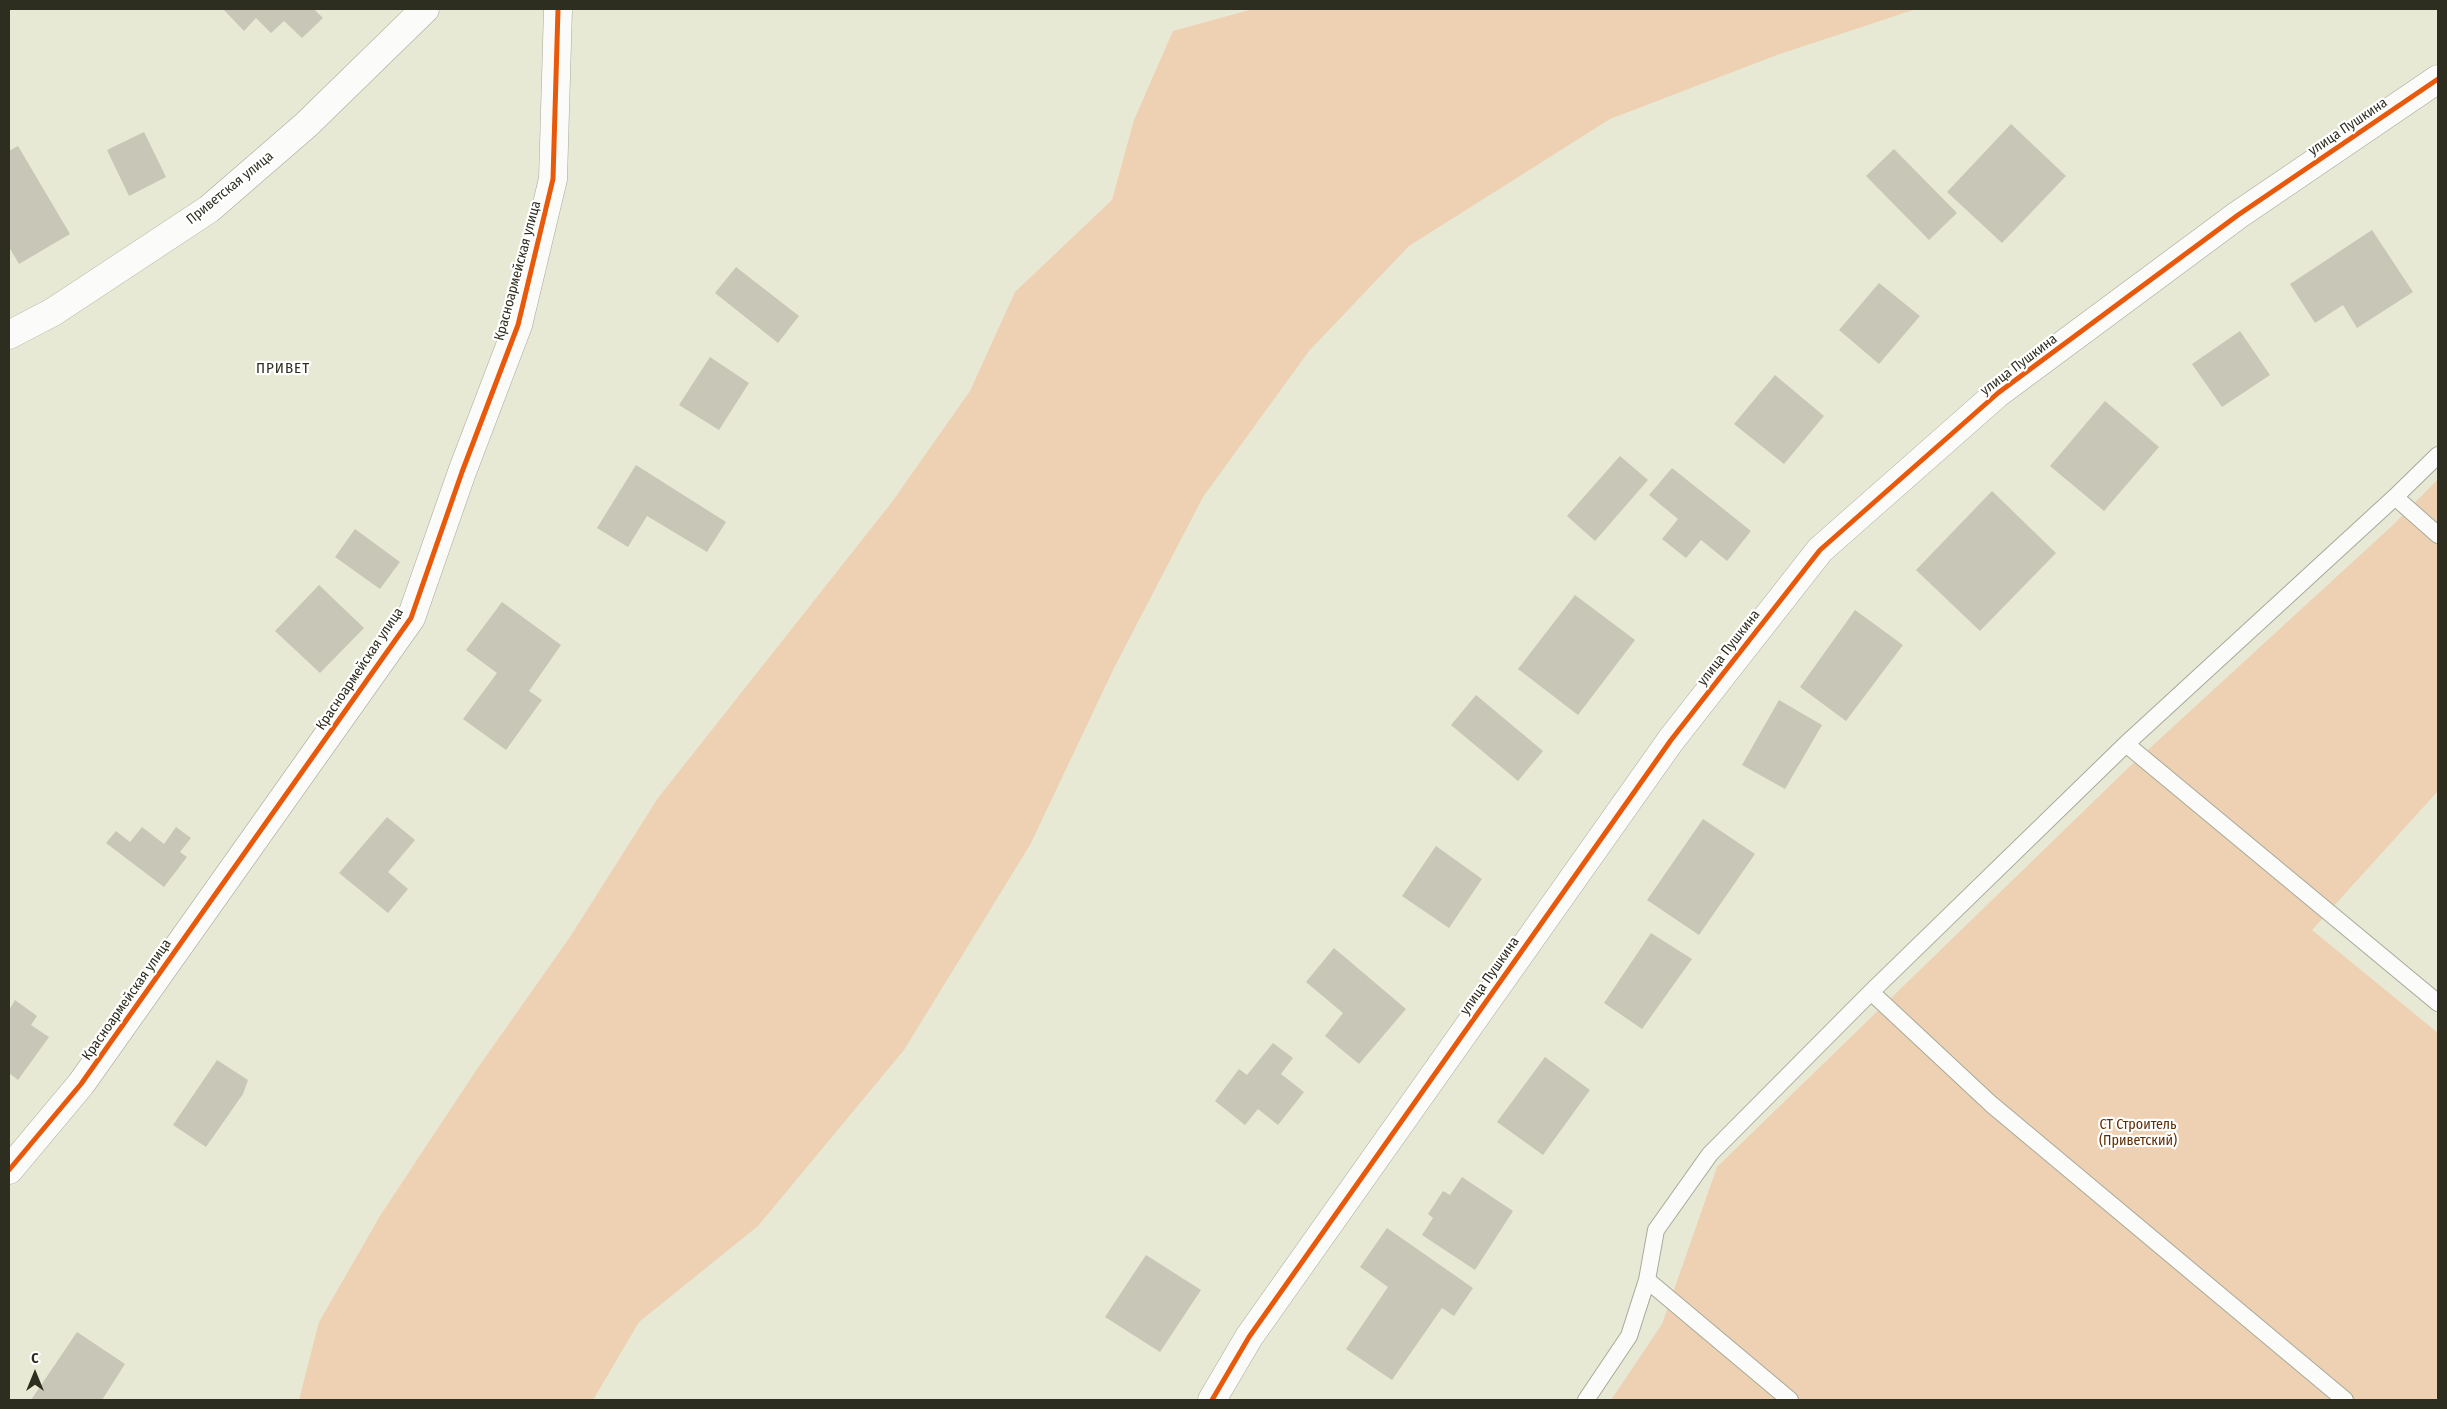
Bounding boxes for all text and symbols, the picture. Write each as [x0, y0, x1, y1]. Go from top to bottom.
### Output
street label: улица Пушкина [2305, 94, 2391, 160]
street label: Приветская улица [183, 148, 277, 228]
street label: Красноармейская улица [491, 199, 545, 343]
street label: улица Пушкина [1977, 331, 2061, 399]
district label: ПРИВЕТ [255, 360, 311, 378]
street label: Красноармейская улица [313, 605, 407, 733]
street label: улица Пушкина [1694, 607, 1764, 689]
street label: улица Пушкина [1457, 934, 1523, 1018]
street label: Красноармейская улица [79, 936, 175, 1064]
park label: СТ Строитель (Приветский) [2099, 1117, 2177, 1150]
north arrow [10, 1349, 60, 1399]
text: С [31, 1350, 39, 1367]

